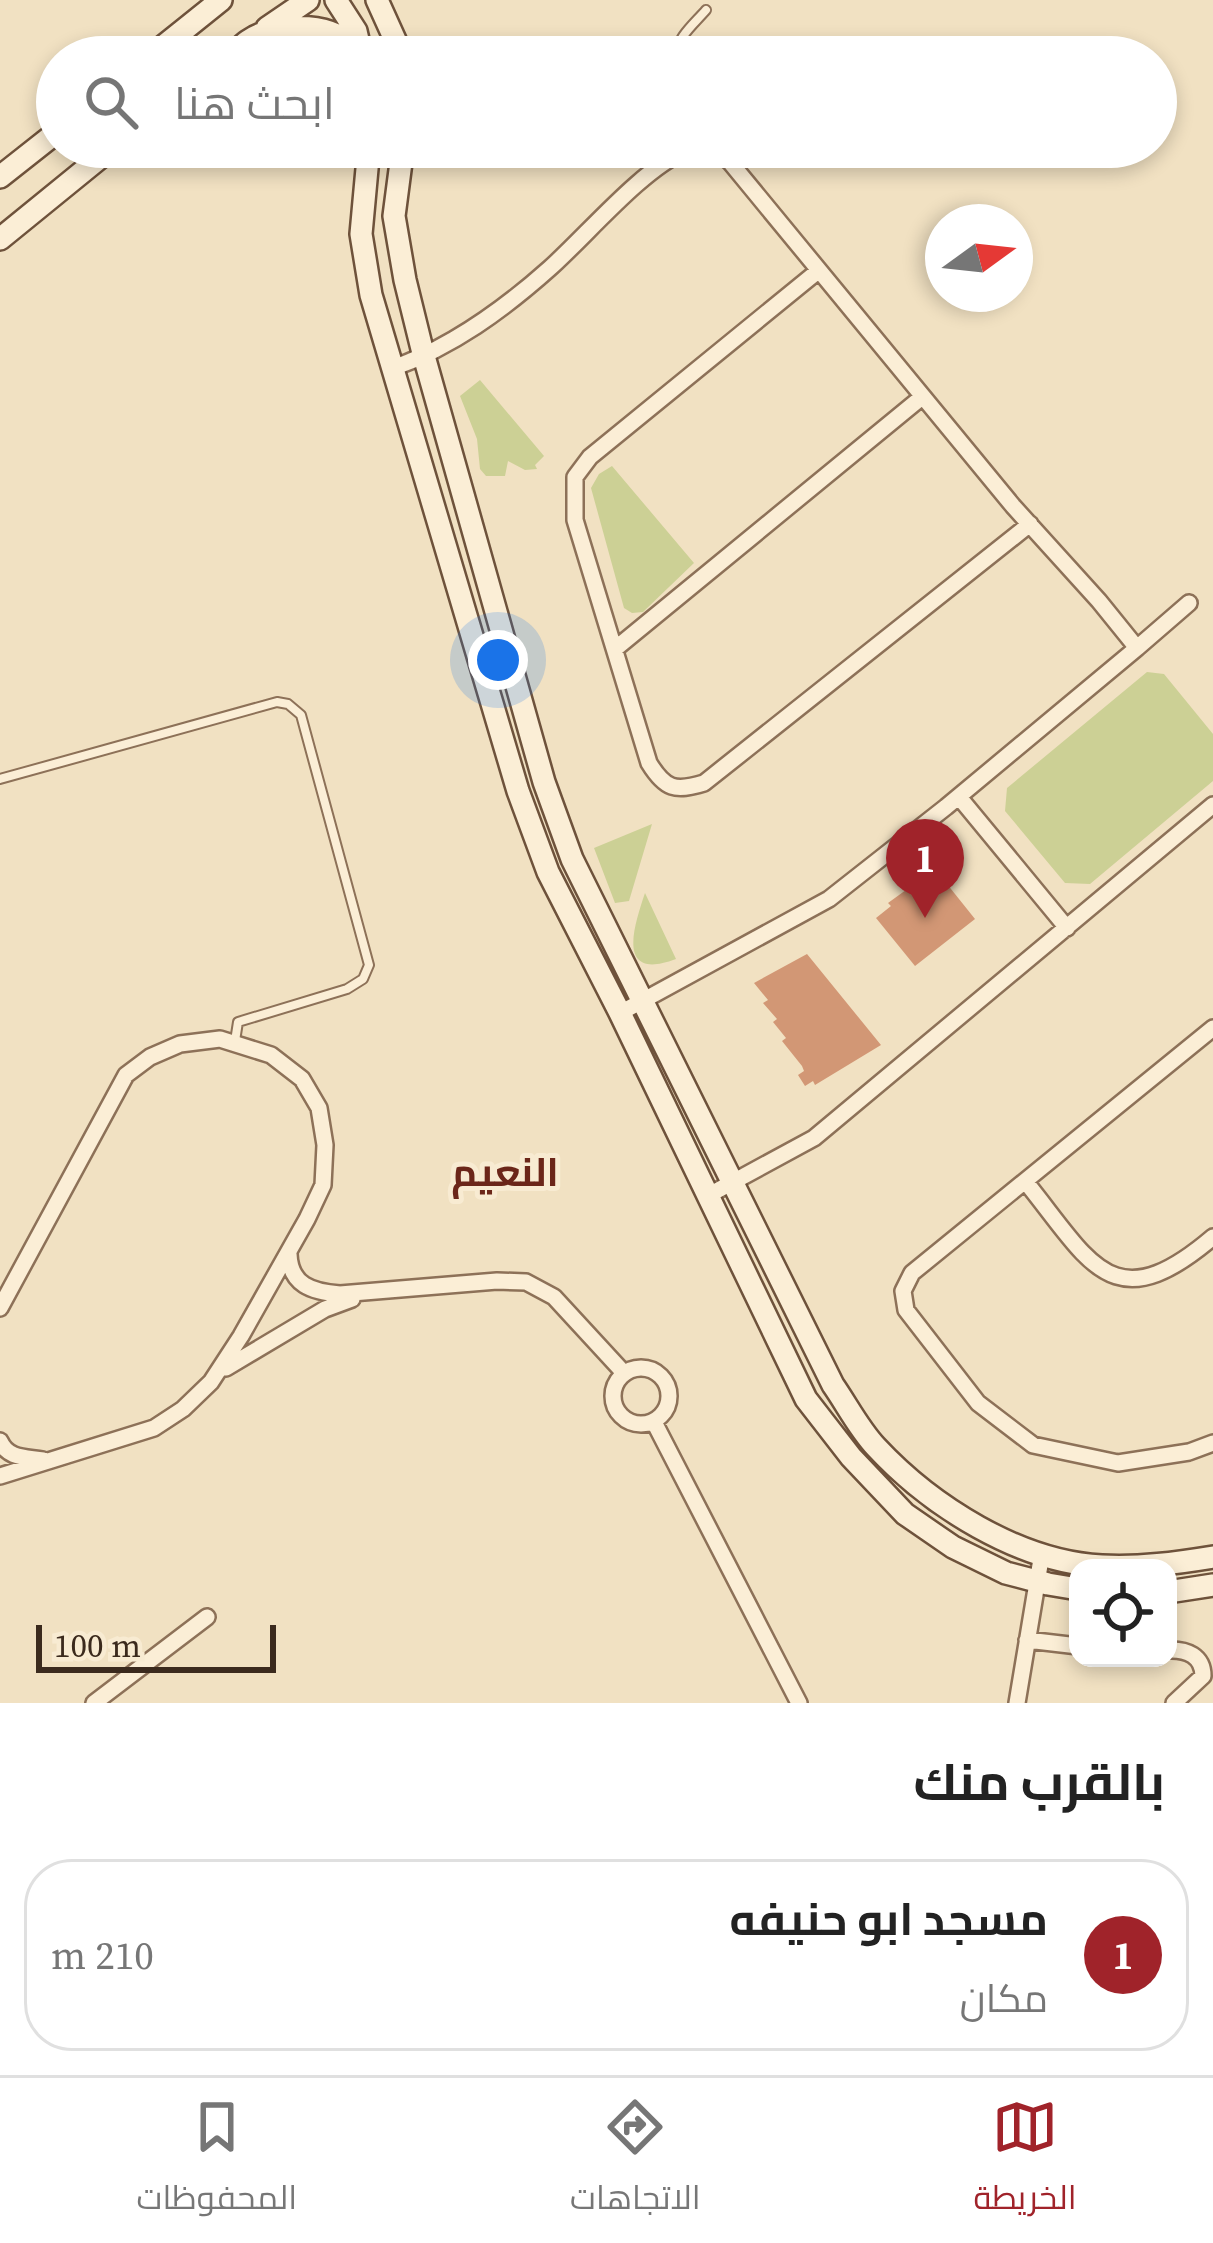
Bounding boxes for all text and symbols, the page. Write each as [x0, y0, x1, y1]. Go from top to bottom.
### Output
search box [36, 36, 1177, 168]
icon: search [78, 69, 144, 135]
text: ابحث هنا [174, 72, 335, 134]
north arrow [925, 204, 1033, 312]
your location [468, 630, 528, 690]
pin: 1 [886, 819, 964, 918]
district label: النعيم [451, 1146, 559, 1199]
map controls [1069, 1559, 1177, 1667]
button: locate [1069, 1559, 1177, 1667]
scale bar [36, 1619, 276, 1672]
text: 100 m [54, 1623, 141, 1668]
text: بالقرب منك [914, 1747, 1165, 1817]
text: مسجد ابو حنيفه [730, 1888, 1048, 1950]
text: 210 m [51, 1929, 154, 1982]
text: 1 [1112, 1929, 1134, 1982]
text: مكان [960, 1972, 1048, 2025]
tab: المحفوظات [136, 2094, 297, 2228]
tab: الاتجاهات [570, 2094, 701, 2228]
tab: الخريطة [974, 2094, 1077, 2228]

